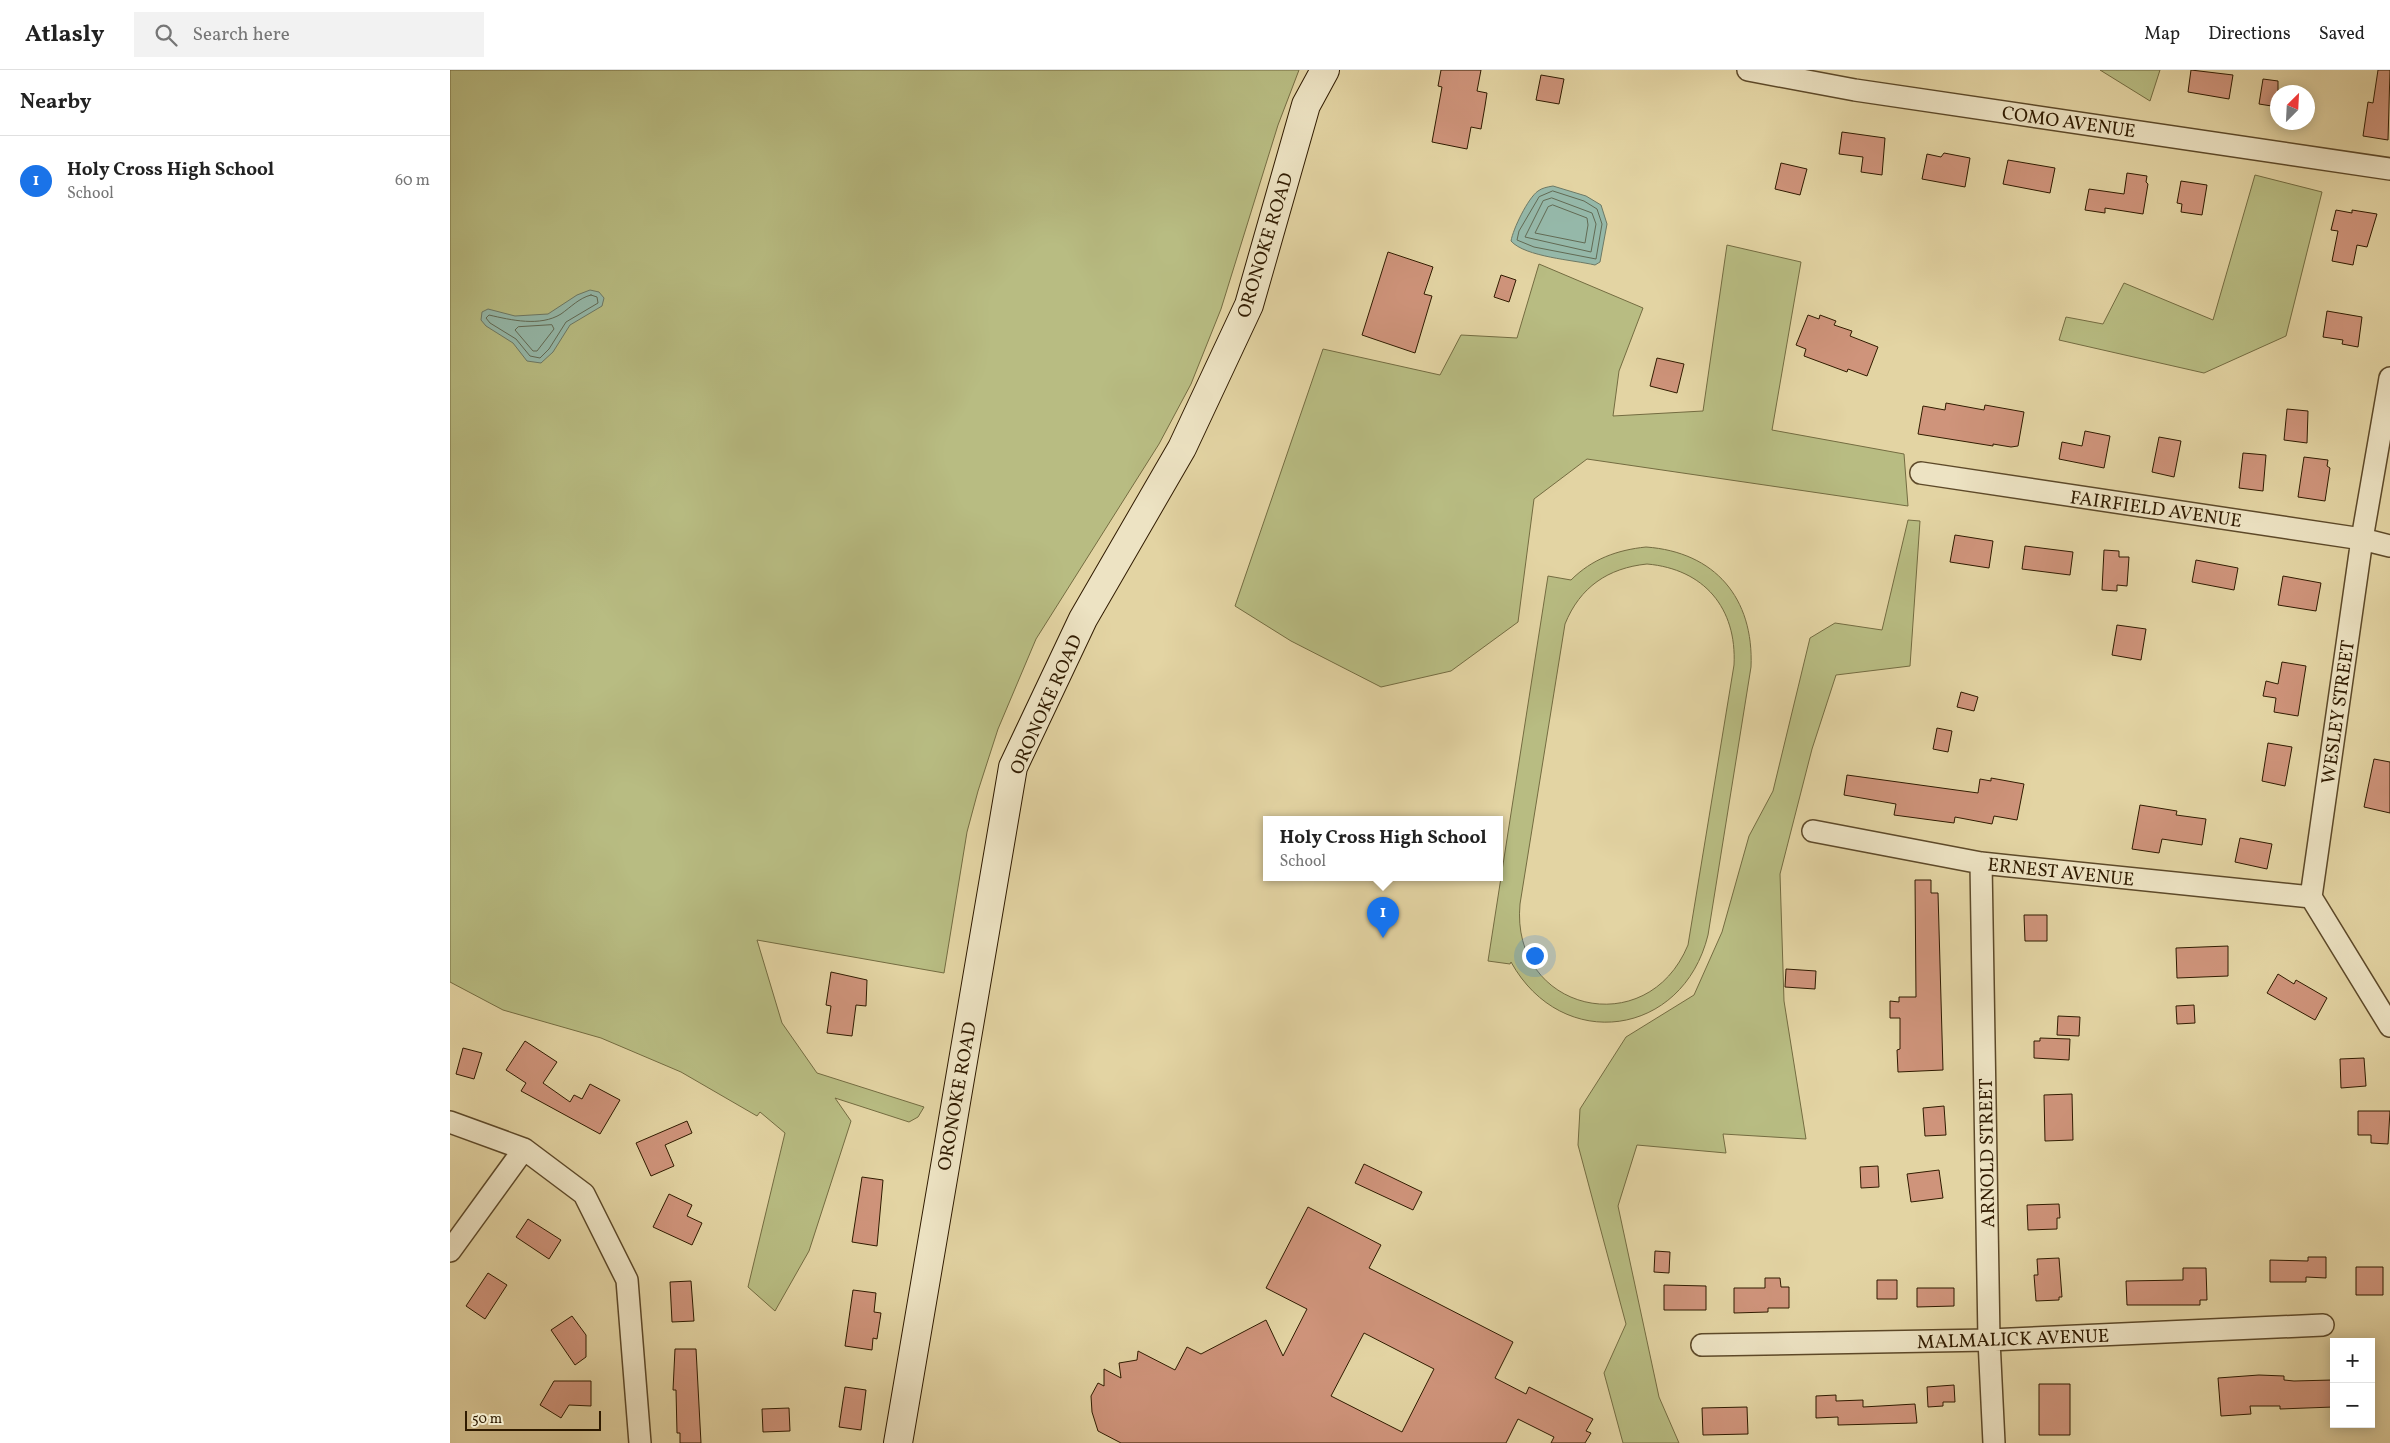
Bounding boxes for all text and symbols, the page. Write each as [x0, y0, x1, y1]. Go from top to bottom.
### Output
search box [134, 12, 484, 57]
text: Atlasly [25, 18, 104, 52]
icon: search [152, 21, 180, 49]
text: Search here [192, 22, 290, 48]
text: Map [2144, 22, 2180, 47]
text: Directions [2208, 22, 2291, 47]
text: Saved [2319, 22, 2365, 47]
north arrow [2270, 85, 2315, 130]
text: Nearby [20, 88, 91, 117]
street label: COMO AVENUE [2000, 101, 2137, 145]
text: Holy Cross High School [67, 157, 274, 183]
text: 1 [33, 170, 39, 192]
text: 60 m [395, 170, 430, 192]
street label: ORONOKE ROAD [1231, 170, 1300, 321]
text: School [67, 183, 114, 205]
street label: FAIRFIELD AVENUE [2068, 485, 2243, 535]
street label: ORONOKE ROAD [1004, 631, 1089, 779]
street label: WESLEY STREET [2316, 639, 2362, 786]
popup [1263, 816, 1503, 881]
text: Holy Cross High School [1279, 825, 1487, 851]
text: School [1279, 851, 1326, 873]
street label: ERNEST AVENUE [1986, 852, 2135, 894]
pin: 1 [1367, 897, 1399, 938]
your location [1522, 943, 1548, 969]
street label: ORONOKE ROAD [932, 1020, 984, 1173]
street label: ARNOLD STREET [1974, 1078, 2002, 1228]
street label: MALMALICK AVENUE [1916, 1324, 2110, 1356]
map controls [2330, 1338, 2375, 1428]
button: + [2330, 1338, 2375, 1383]
button: − [2330, 1383, 2375, 1428]
scale bar [465, 1408, 601, 1431]
text: 50 m [472, 1410, 502, 1429]

